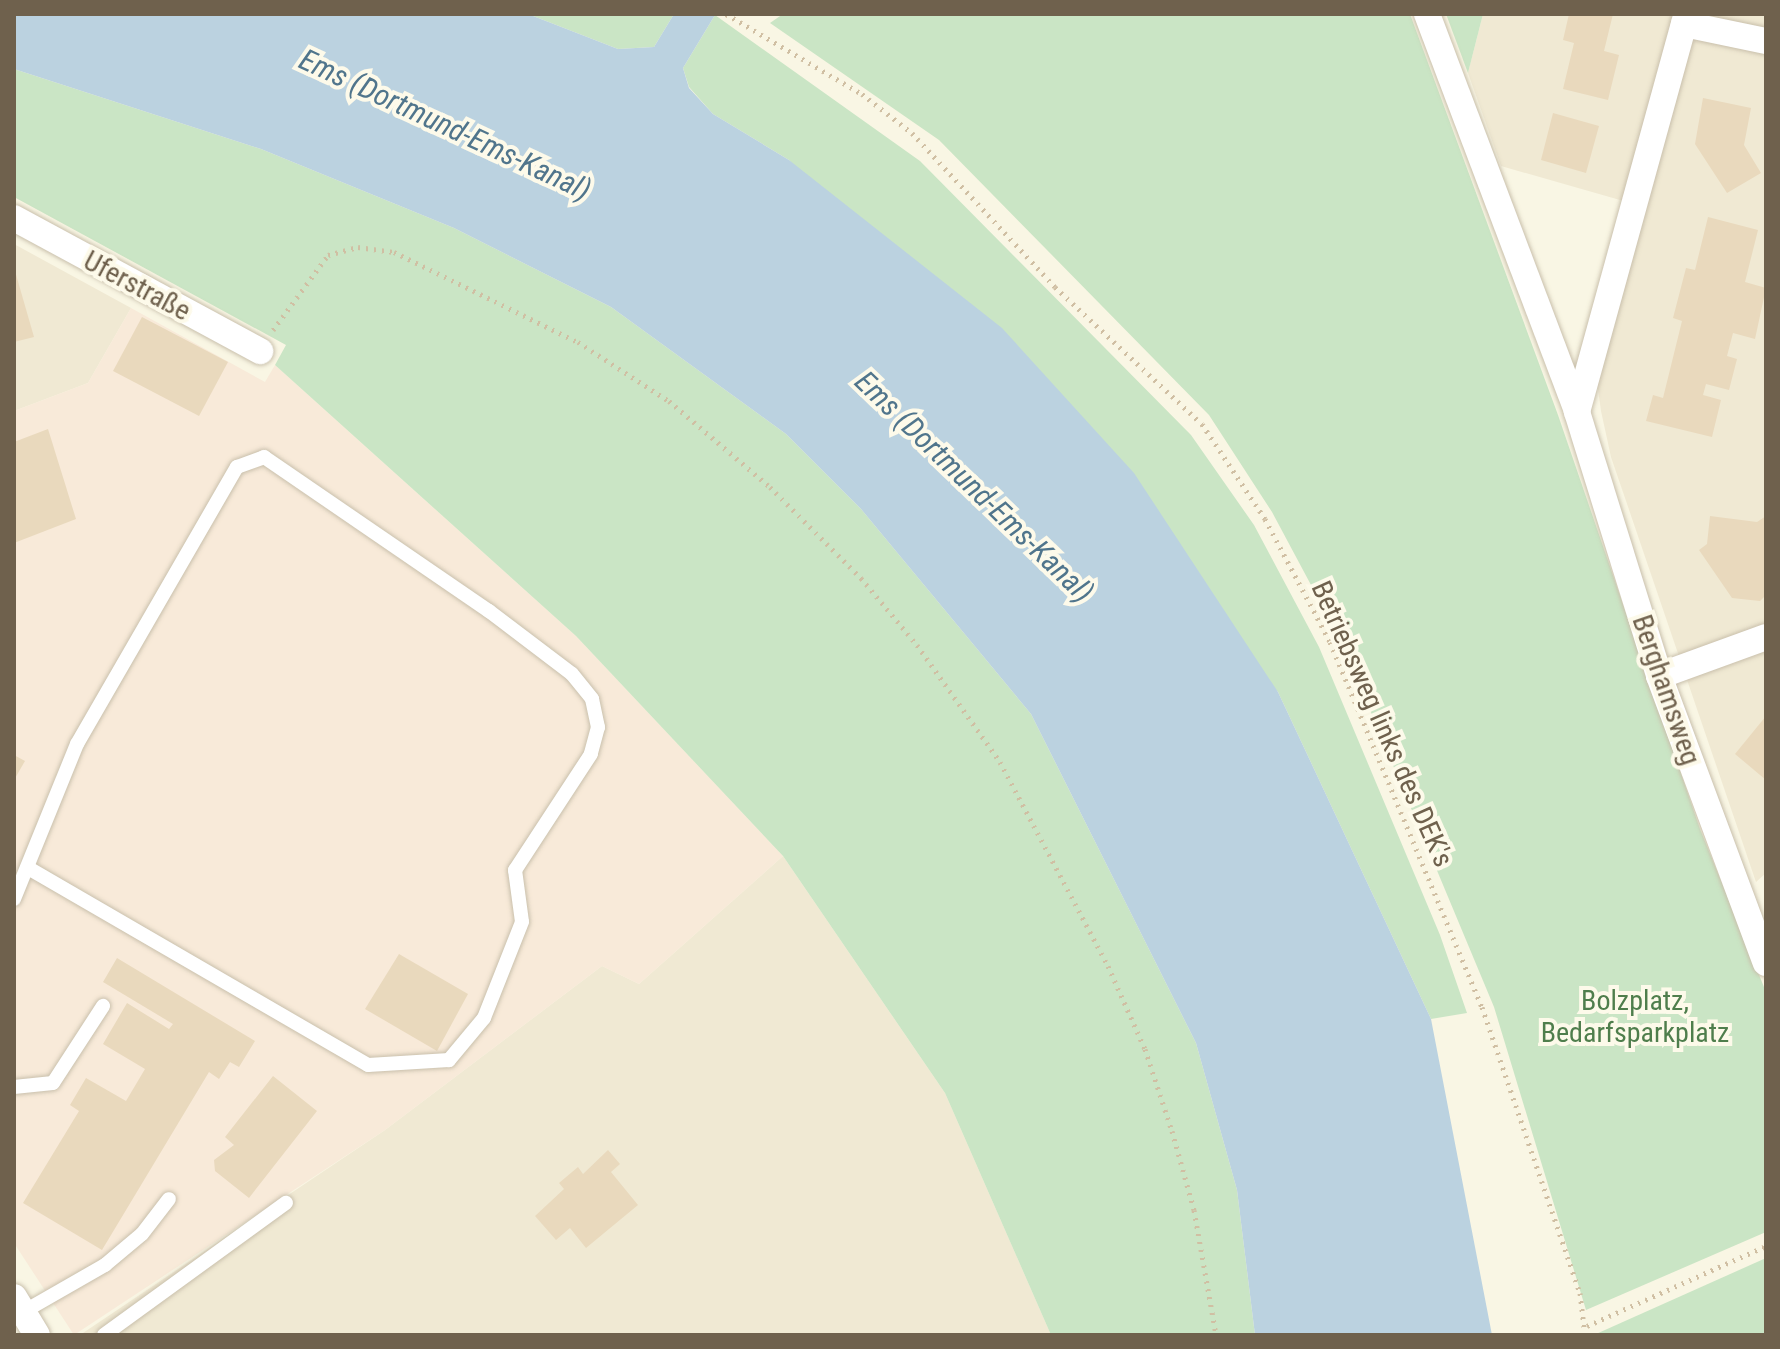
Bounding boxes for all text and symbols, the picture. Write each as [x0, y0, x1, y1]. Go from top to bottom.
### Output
water label: Ems (Dortmund-Ems-Kanal) [294, 42, 596, 208]
street label: Uferstraße [78, 244, 196, 328]
water label: Ems (Dortmund-Ems-Kanal) [847, 364, 1101, 610]
street label: Betriebsweg links des DEK's [1304, 576, 1460, 872]
street label: Berghamsweg [1625, 611, 1707, 769]
park label: Bolzplatz, Bedarfsparkplatz [1541, 984, 1729, 1050]

